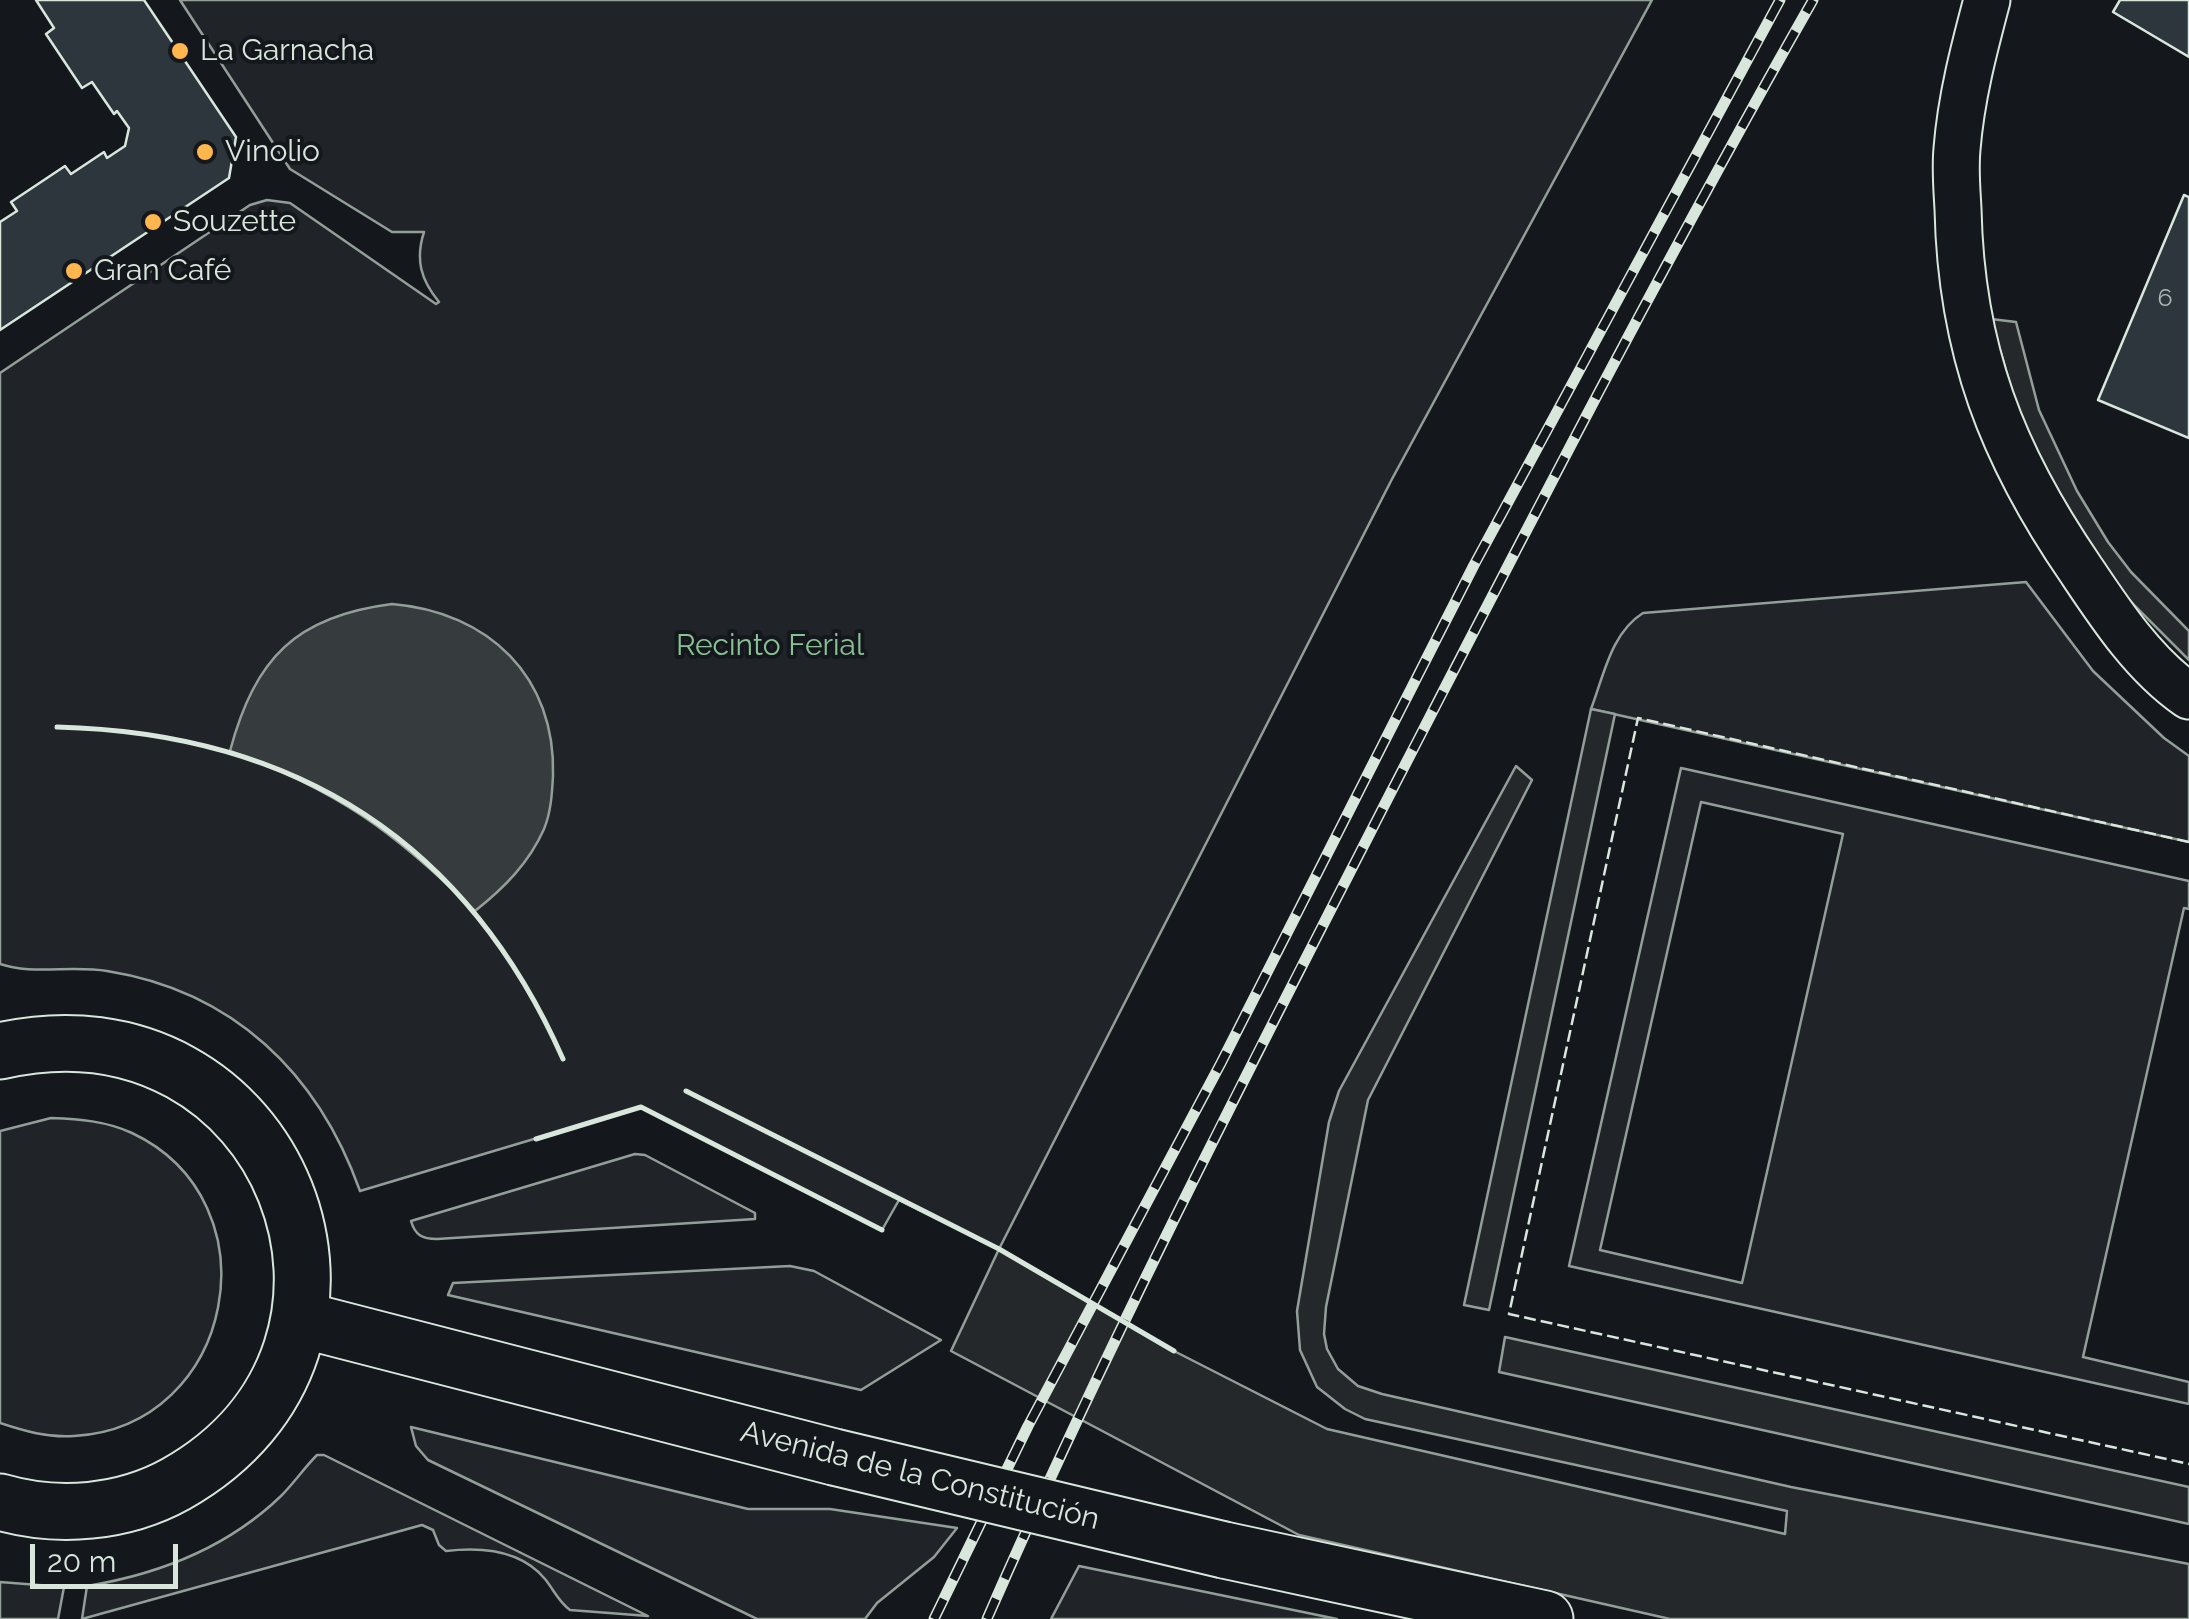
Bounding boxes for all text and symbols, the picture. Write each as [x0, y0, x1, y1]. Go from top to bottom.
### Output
place label: La Garnacha [200, 33, 374, 69]
marker: La Garnacha [169, 40, 191, 62]
place label: Vinolio [225, 134, 320, 170]
marker: Vinolio [194, 141, 216, 163]
place label: Souzette [173, 204, 296, 240]
marker: Souzette [142, 211, 164, 233]
place label: Gran Café [94, 253, 231, 289]
marker: Gran Café [63, 260, 85, 282]
house number: 6 [2157, 283, 2173, 313]
park label: Recinto Ferial [676, 628, 864, 664]
street label: Avenida de la Constitución [737, 1414, 1103, 1538]
scale bar [35, 1524, 182, 1586]
text: 20 m [47, 1544, 116, 1579]

